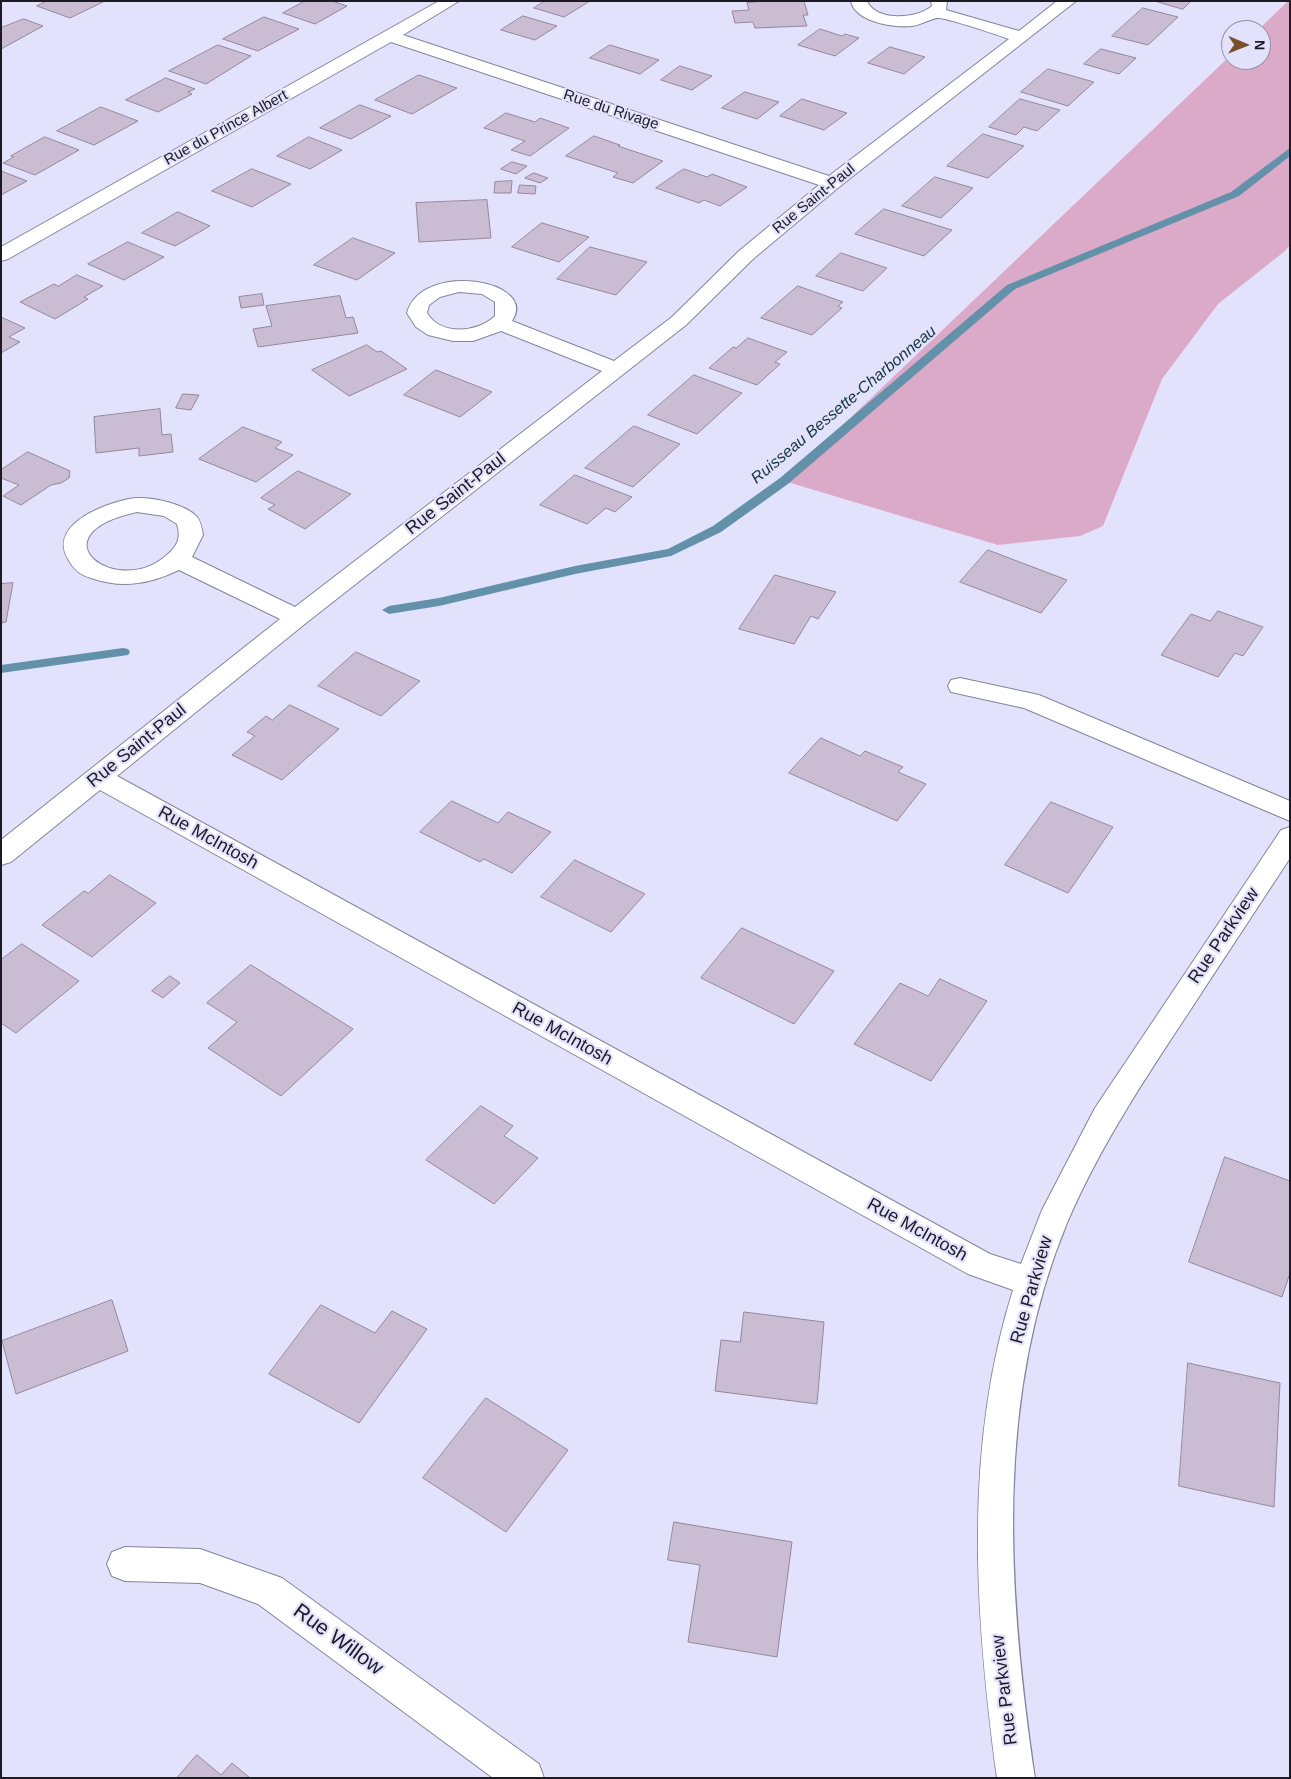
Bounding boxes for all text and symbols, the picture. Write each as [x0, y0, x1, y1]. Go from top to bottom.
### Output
north arrow [1221, 20, 1271, 70]
text: N [1252, 40, 1268, 50]
street label: Rue du Rivage [561, 86, 661, 134]
street label: Rue du Prince Albert [161, 87, 291, 169]
street label: Rue Saint-Paul [769, 160, 859, 238]
water label: Ruisseau Bessette-Charbonneau [748, 322, 940, 488]
street label: Rue Saint-Paul [402, 448, 510, 540]
street label: Rue Saint-Paul [83, 700, 191, 792]
street label: Rue McIntosh [154, 802, 262, 874]
street label: Rue Parkview [1184, 884, 1264, 988]
street label: Rue McIntosh [508, 998, 616, 1070]
street label: Rue McIntosh [863, 1194, 971, 1266]
street label: Rue Parkview [1006, 1234, 1058, 1346]
street label: Rue Willow [288, 1599, 388, 1681]
street label: Rue Parkview [988, 1634, 1022, 1746]

